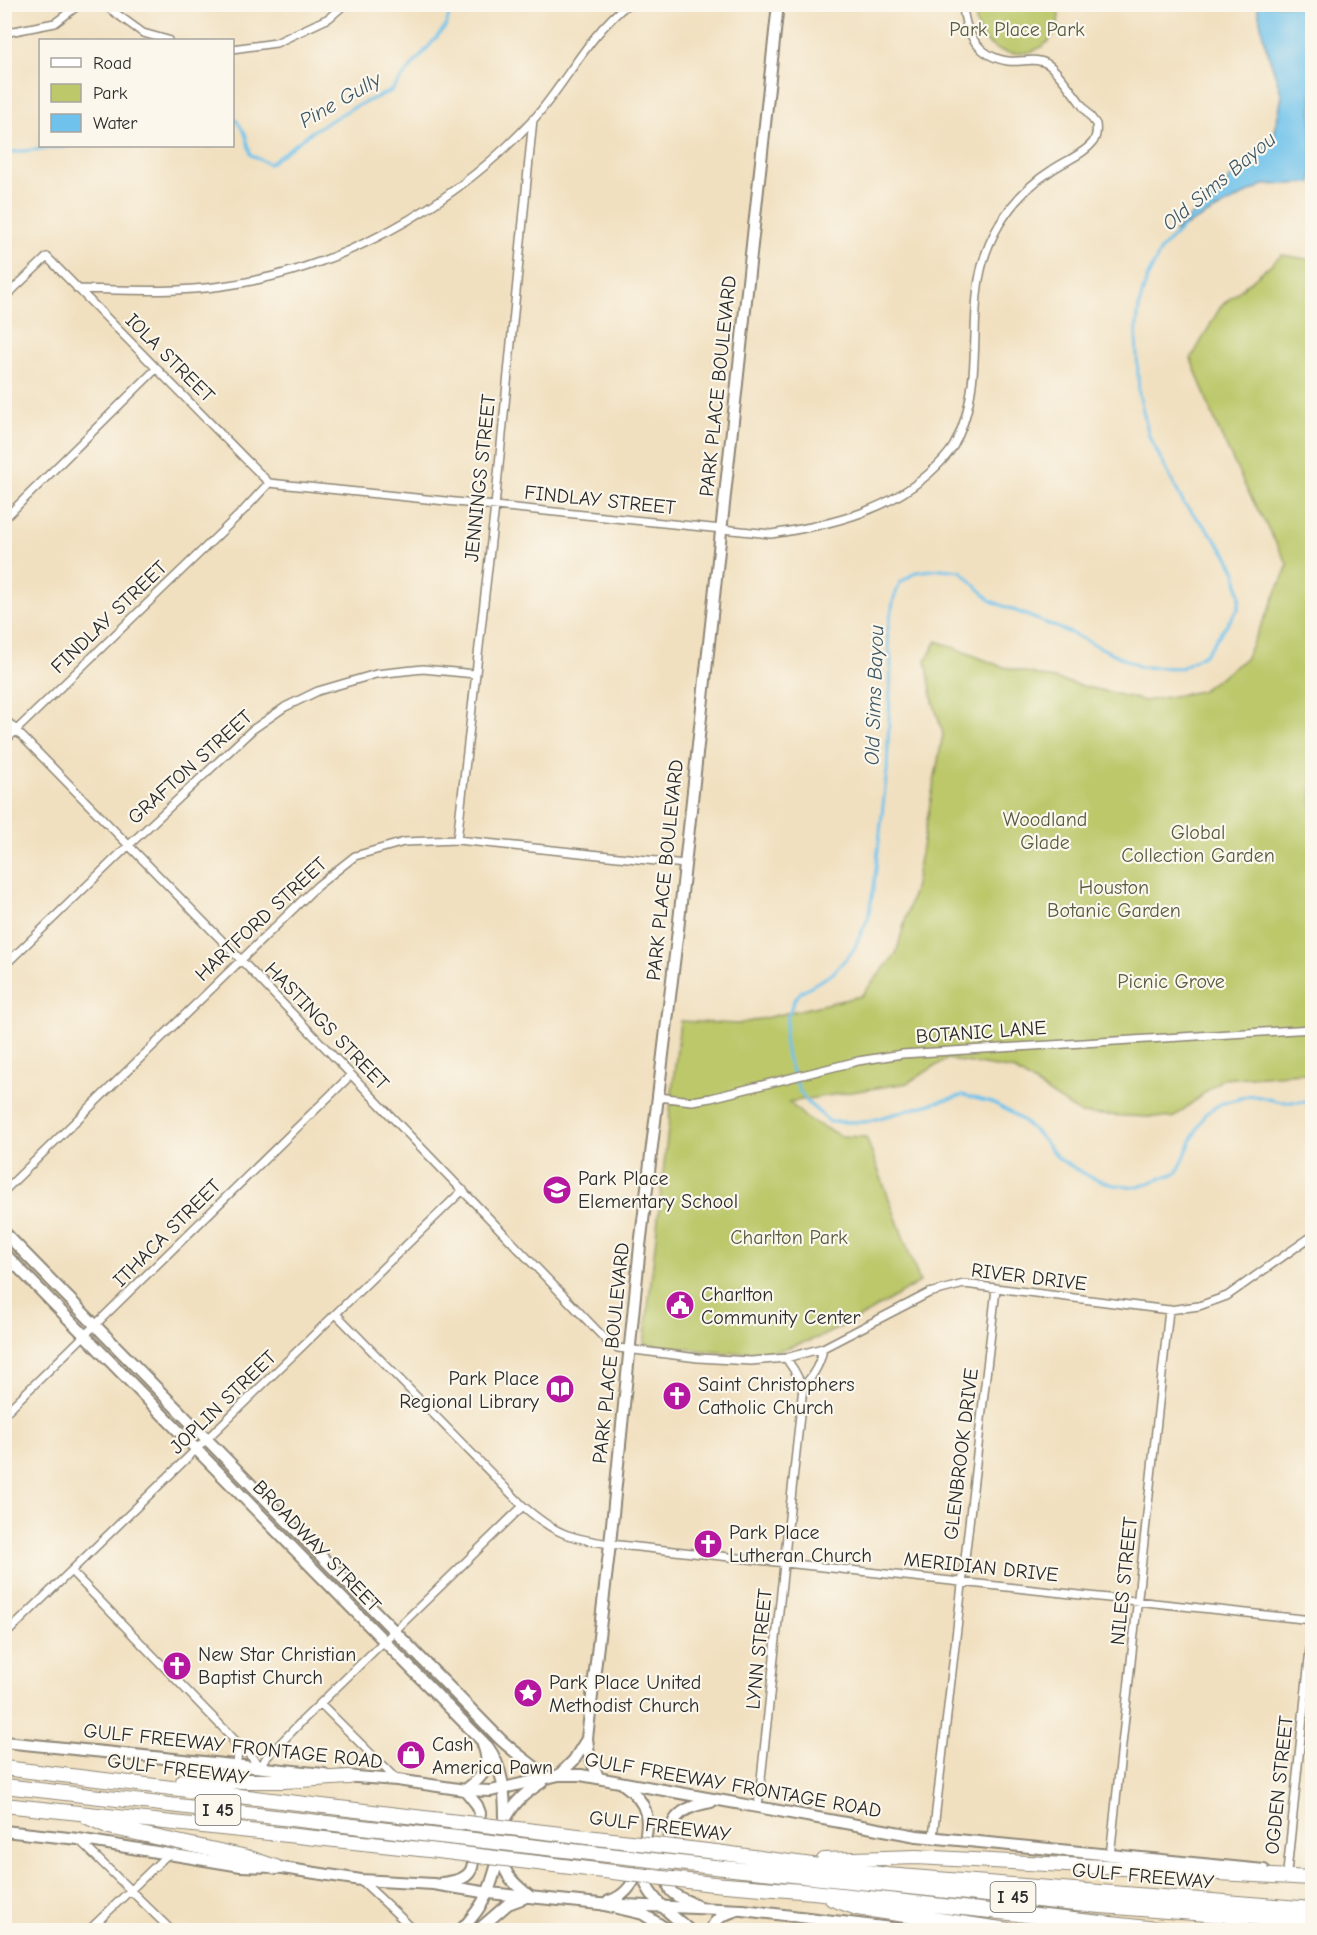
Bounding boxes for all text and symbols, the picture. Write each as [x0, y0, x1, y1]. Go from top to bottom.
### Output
park label: Park Place Park [949, 18, 1085, 41]
legend [39, 39, 234, 147]
text: Road [93, 53, 132, 74]
water label: Pine Gully [295, 66, 386, 133]
text: Park [93, 83, 128, 104]
text: Water [93, 113, 138, 134]
water label: Old Sims Bayou [1157, 127, 1281, 235]
street label: PARK PLACE BOULEVARD [695, 274, 741, 498]
street label: IOLA STREET [121, 309, 220, 408]
street label: JENNINGS STREET [460, 392, 500, 563]
street label: FINDLAY STREET [523, 481, 677, 519]
street label: FINDLAY STREET [46, 556, 172, 678]
water label: Old Sims Bayou [860, 624, 888, 766]
street label: GRAFTON STREET [123, 705, 257, 829]
street label: PARK PLACE BOULEVARD [642, 758, 688, 982]
park label: Woodland Glade [1003, 808, 1087, 854]
park label: Global Collection Garden [1121, 821, 1275, 867]
street label: HARTFORD STREET [190, 852, 332, 986]
park label: Houston Botanic Garden [1047, 876, 1181, 922]
street label: HASTINGS STREET [260, 957, 394, 1095]
park label: Picnic Grove [1117, 970, 1225, 993]
street label: BOTANIC LANE [915, 1016, 1047, 1048]
place label: Park Place Elementary School [578, 1167, 738, 1213]
street label: ITHACA STREET [108, 1174, 226, 1292]
school or university icon: Park Place Elementary School [541, 1174, 573, 1206]
park label: Charlton Park [730, 1226, 848, 1249]
street label: PARK PLACE BOULEVARD [588, 1241, 634, 1465]
street label: RIVER DRIVE [970, 1259, 1088, 1295]
place label: Charlton Community Center [701, 1283, 861, 1329]
public building icon: Charlton Community Center [664, 1289, 696, 1321]
street label: JOPLIN STREET [165, 1345, 281, 1458]
place label: Park Place Regional Library [399, 1367, 539, 1413]
street label: GLENBROOK DRIVE [939, 1367, 983, 1541]
library icon: Park Place Regional Library [544, 1373, 576, 1405]
place label: Saint Christophers Catholic Church [698, 1373, 855, 1419]
church icon: Saint Christophers Catholic Church [661, 1380, 693, 1412]
street label: BROADWAY STREET [248, 1475, 386, 1617]
street label: NILES STREET [1106, 1515, 1142, 1646]
place label: Park Place Lutheran Church [729, 1521, 872, 1567]
church icon: Park Place Lutheran Church [692, 1528, 724, 1560]
street label: MERIDIAN DRIVE [903, 1547, 1059, 1587]
street label: LYNN STREET [741, 1587, 777, 1710]
place label: New Star Christian Baptist Church [198, 1643, 356, 1689]
church icon: New Star Christian Baptist Church [161, 1650, 193, 1682]
place label: Park Place United Methodist Church [549, 1671, 701, 1717]
place icon: Park Place United Methodist Church [512, 1677, 544, 1709]
street label: OGDEN STREET [1260, 1714, 1298, 1856]
street label: GULF FREEWAY FRONTAGE ROAD [82, 1718, 384, 1774]
place label: Cash America Pawn [432, 1733, 553, 1779]
shop icon: Cash America Pawn [395, 1739, 427, 1771]
street label: GULF FREEWAY [106, 1748, 250, 1790]
street label: GULF FREEWAY FRONTAGE ROAD [583, 1748, 883, 1822]
road number: I 45 [196, 1795, 240, 1825]
street label: GULF FREEWAY [588, 1806, 732, 1846]
street label: GULF FREEWAY [1071, 1858, 1215, 1894]
road number: I 45 [990, 1882, 1036, 1912]

